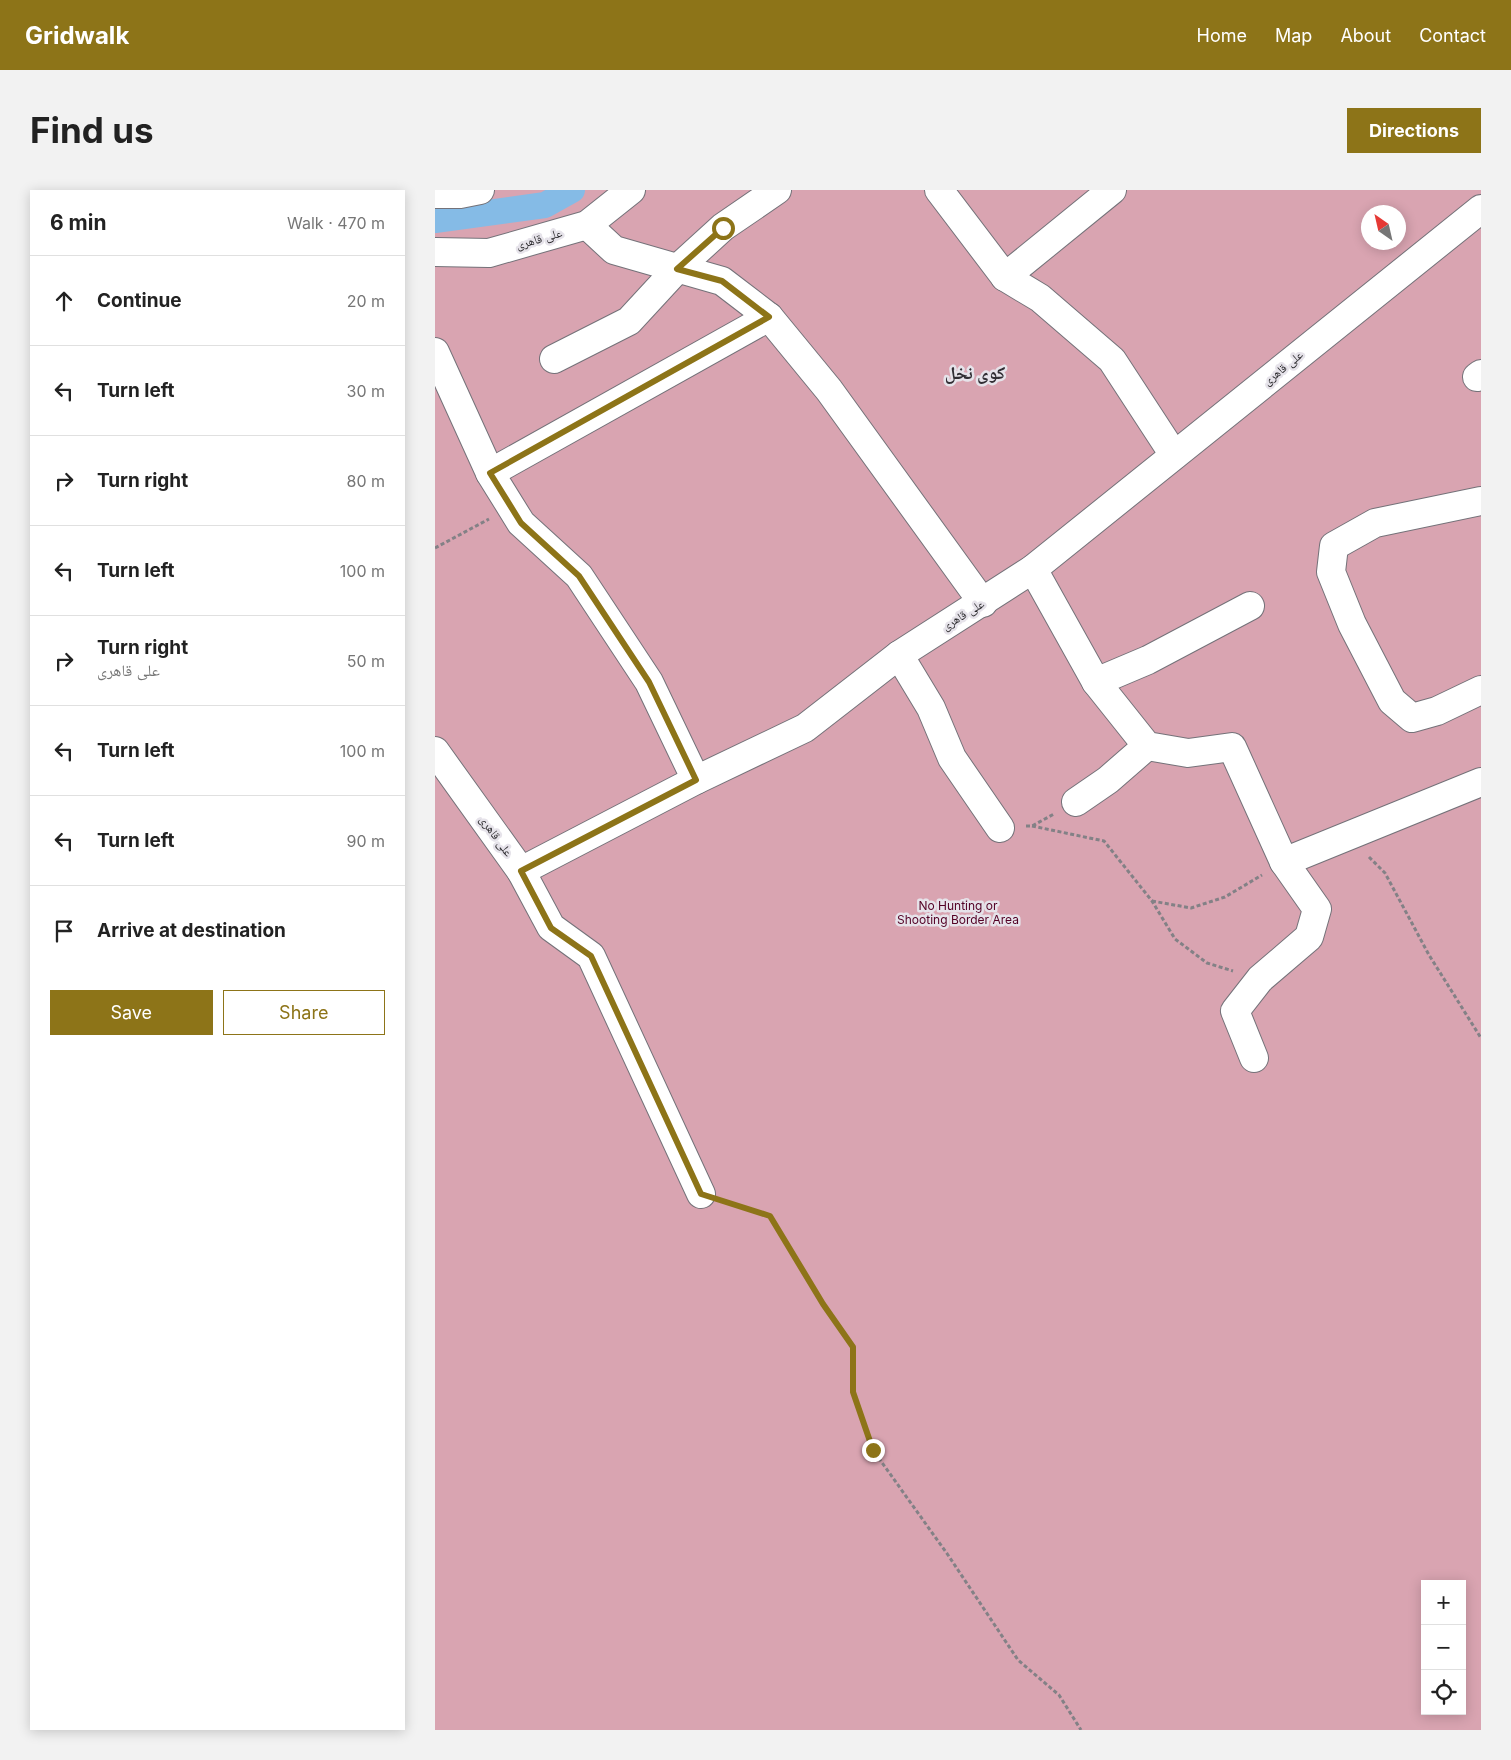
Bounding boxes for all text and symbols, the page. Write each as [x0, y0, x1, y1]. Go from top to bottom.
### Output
text: Gridwalk [25, 21, 129, 50]
text: Home [1197, 25, 1247, 46]
text: Map [1275, 25, 1312, 46]
text: About [1340, 25, 1391, 46]
text: Contact [1419, 25, 1486, 46]
button: Directions [1347, 108, 1481, 153]
text: Find us [30, 109, 154, 151]
north arrow [1361, 205, 1406, 250]
text: 6 min [50, 210, 107, 235]
text: Walk · 470 m [287, 213, 385, 233]
route start [712, 217, 735, 240]
street label: علی قاهری [514, 225, 564, 252]
icon: ahead [50, 287, 78, 315]
text: Continue [97, 289, 182, 312]
text: 20 m [347, 291, 385, 311]
street label: علی قاهری [1260, 347, 1306, 388]
district label: کوی نخل [945, 362, 1005, 384]
icon: left [50, 377, 78, 405]
text: Turn left [97, 379, 175, 402]
text: 30 m [347, 381, 385, 401]
icon: right [50, 467, 78, 495]
text: Turn right [97, 469, 188, 492]
text: 80 m [346, 471, 385, 491]
icon: left [50, 557, 78, 585]
text: Turn left [97, 559, 175, 582]
text: 100 m [340, 561, 385, 581]
street label: علی قاهری [939, 596, 987, 633]
text: Turn right [97, 636, 188, 659]
icon: right [50, 647, 78, 675]
text: 50 m [347, 651, 385, 671]
text: علی قاهری [97, 660, 160, 680]
icon: left [50, 737, 78, 765]
text: Turn left [97, 739, 175, 762]
text: 100 m [340, 741, 385, 761]
street label: علی قاهری [477, 812, 516, 859]
icon: left [50, 827, 78, 855]
text: Turn left [97, 829, 175, 852]
text: 90 m [346, 831, 385, 851]
park label: No Hunting or Shooting Border Area [897, 898, 1019, 927]
icon: arrive [50, 917, 78, 945]
text: Arrive at destination [97, 919, 286, 942]
button: Save [50, 990, 213, 1035]
button: Share [223, 990, 385, 1035]
route end [862, 1439, 885, 1462]
map controls [1421, 1580, 1466, 1715]
button: + [1421, 1580, 1466, 1625]
button: − [1421, 1625, 1466, 1670]
button: locate [1421, 1670, 1466, 1715]

